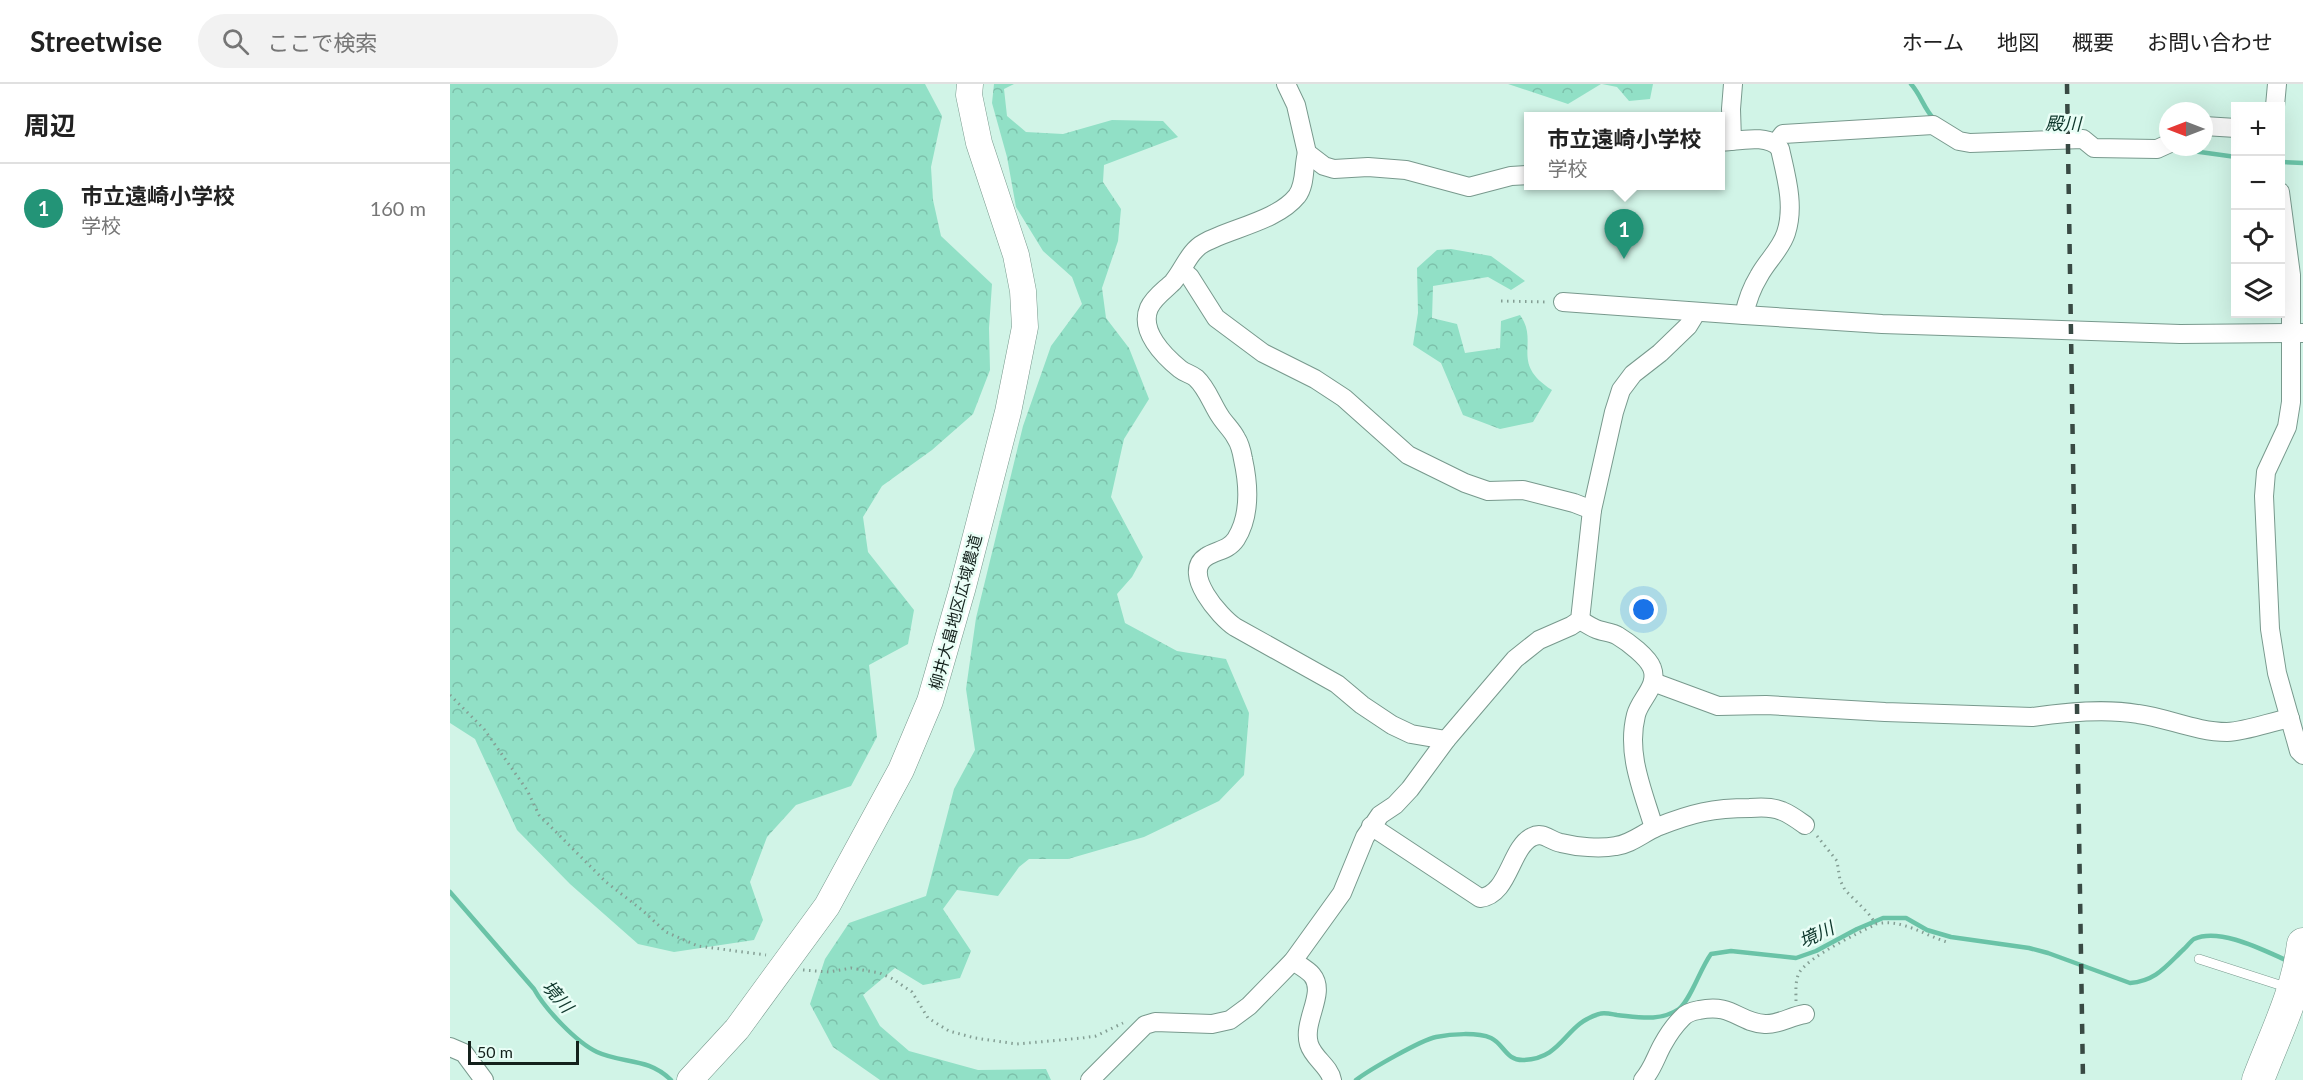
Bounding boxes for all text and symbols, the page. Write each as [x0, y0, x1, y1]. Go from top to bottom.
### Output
search box [198, 14, 618, 68]
text: Streetwise [30, 24, 162, 58]
icon: search [219, 25, 252, 58]
text: ここで検索 [267, 29, 377, 56]
text: ホーム [1902, 29, 1964, 54]
text: 地図 [1997, 29, 2039, 54]
text: 概要 [2072, 29, 2114, 54]
text: お問い合わせ [2147, 29, 2273, 54]
north arrow [2159, 102, 2213, 156]
map controls [2231, 102, 2285, 318]
button: + [2231, 102, 2285, 156]
text: 周辺 [24, 109, 76, 141]
popup [1524, 112, 1725, 190]
water label: 殿川 [2045, 112, 2083, 134]
text: 市立遠崎小学校 [1547, 125, 1702, 152]
text: 学校 [1547, 156, 1587, 180]
button: − [2231, 156, 2285, 210]
text: 市立遠崎小学校 [81, 182, 235, 209]
text: 1 [38, 196, 49, 220]
text: 160 m [370, 196, 426, 220]
pin: 1 [1604, 210, 1644, 259]
button: locate [2231, 210, 2285, 264]
text: 学校 [81, 213, 121, 237]
button: layers [2231, 264, 2285, 318]
street label: 柳井大畠地区広域農道 [925, 532, 985, 692]
your location [1629, 595, 1658, 624]
water label: 境川 [1795, 916, 1839, 952]
water label: 境川 [538, 975, 579, 1018]
scale bar [468, 1038, 579, 1066]
text: 50 m [477, 1042, 513, 1061]

